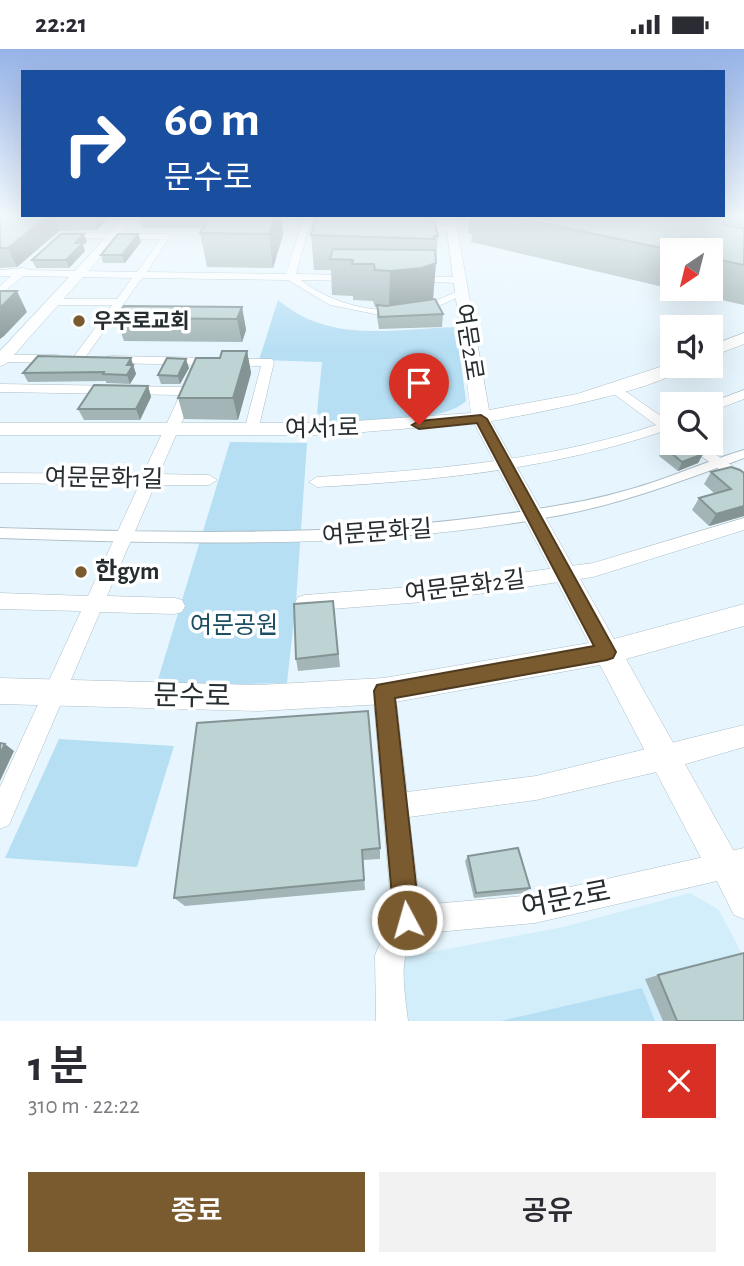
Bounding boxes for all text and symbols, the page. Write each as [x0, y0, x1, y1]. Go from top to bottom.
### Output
text: 22:21 [35, 11, 87, 37]
text: 60 m [164, 96, 260, 145]
icon: right [49, 98, 140, 189]
text: 문수로 [164, 162, 252, 194]
north arrow [660, 238, 723, 301]
map controls [660, 238, 723, 455]
street label: 여문2로 [450, 302, 487, 382]
place label: 우주로교회 [93, 310, 190, 332]
marker: 우주로교회 [71, 313, 87, 329]
button: sound [660, 315, 723, 378]
pin [389, 353, 449, 425]
icon: arrive [400, 364, 438, 402]
button: search [660, 392, 723, 455]
street label: 여서1로 [285, 415, 359, 442]
street label: 여문문화1길 [44, 465, 164, 492]
street label: 여문문화길 [321, 516, 433, 549]
place label: 한gym [95, 558, 159, 584]
marker: 한gym [73, 564, 89, 580]
street label: 여문문화2길 [403, 567, 527, 606]
park label: 여문공원 [190, 613, 278, 638]
street label: 문수로 [153, 681, 231, 712]
street label: 여문2로 [519, 876, 613, 922]
position arrow [370, 883, 444, 957]
button: close [642, 1044, 716, 1118]
text: 1 분 [28, 1046, 88, 1088]
text: 310 m · 22:22 [28, 1095, 140, 1118]
button: 종료 [28, 1172, 365, 1252]
button: 공유 [379, 1172, 716, 1252]

